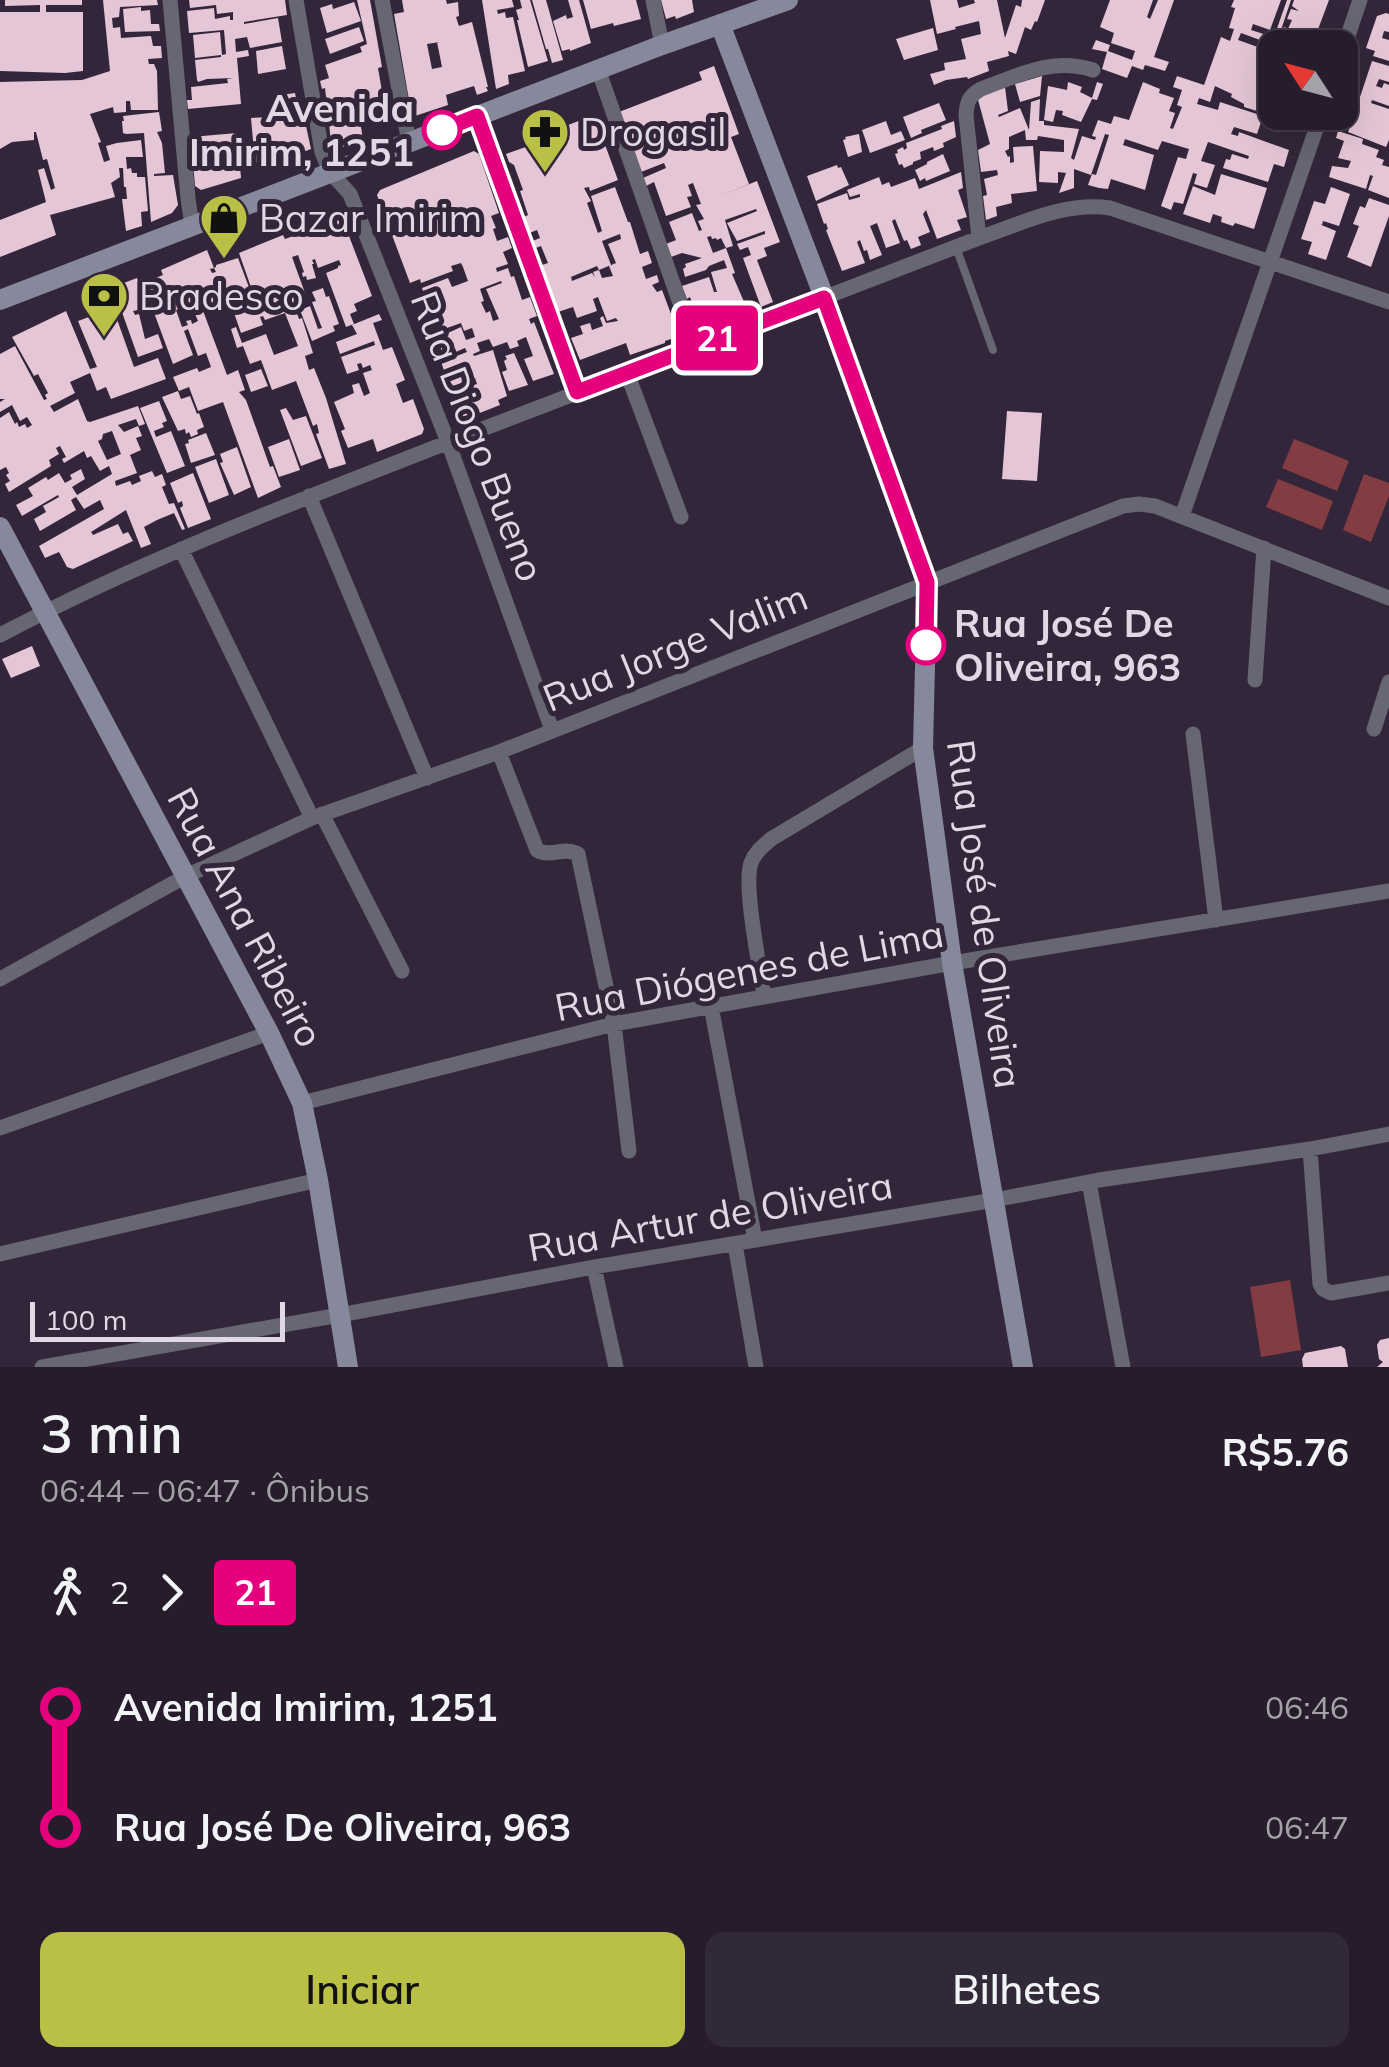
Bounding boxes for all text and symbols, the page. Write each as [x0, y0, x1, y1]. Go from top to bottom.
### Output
north arrow [1258, 30, 1358, 130]
map controls [1258, 30, 1358, 130]
place label: Avenida Imirim, 1251 [189, 84, 414, 176]
pharmacy icon: Drogasil [519, 106, 571, 174]
place label: Drogasil [580, 108, 726, 156]
marker: Avenida Imirim, 1251 [423, 111, 461, 149]
shop icon: Bazar Imirim [198, 192, 250, 260]
place label: Bazar Imirim [259, 194, 482, 242]
bank icon: Bradesco [78, 270, 130, 338]
place label: Bradesco [139, 272, 304, 320]
street label: Rua Diogo Bueno [401, 284, 555, 588]
line badge: 21 [672, 306, 762, 370]
text: 21 [696, 316, 738, 360]
street label: Rua Jorge Valim [536, 572, 814, 722]
place label: Rua José De Oliveira, 963 [954, 599, 1181, 691]
marker: Rua José De Oliveira, 963 [907, 626, 945, 664]
street label: Rua José de Oliveira [937, 737, 1033, 1091]
street label: Rua Ana Ribeiro [157, 779, 335, 1055]
street label: Rua Diógenes de Lima [551, 909, 947, 1031]
street label: Rua Artur de Oliveira [524, 1160, 896, 1272]
scale bar [30, 1297, 285, 1342]
text: 100 m [45, 1302, 127, 1337]
text: 3 min [40, 1398, 183, 1467]
text: R$5.76 [1222, 1428, 1349, 1476]
text: 06:44 – 06:47 · Ônibus [40, 1470, 370, 1510]
icon: walk [40, 1565, 95, 1620]
icon: forward [144, 1565, 199, 1620]
text: 21 [234, 1570, 276, 1614]
text: 2 [110, 1572, 129, 1612]
text: Avenida Imirim, 1251 [114, 1683, 498, 1731]
text: 06:46 [1265, 1687, 1349, 1727]
text: Rua José De Oliveira, 963 [114, 1803, 571, 1851]
text: 06:47 [1265, 1807, 1349, 1847]
button: Iniciar [40, 1932, 685, 2047]
button: Bilhetes [705, 1932, 1349, 2047]

